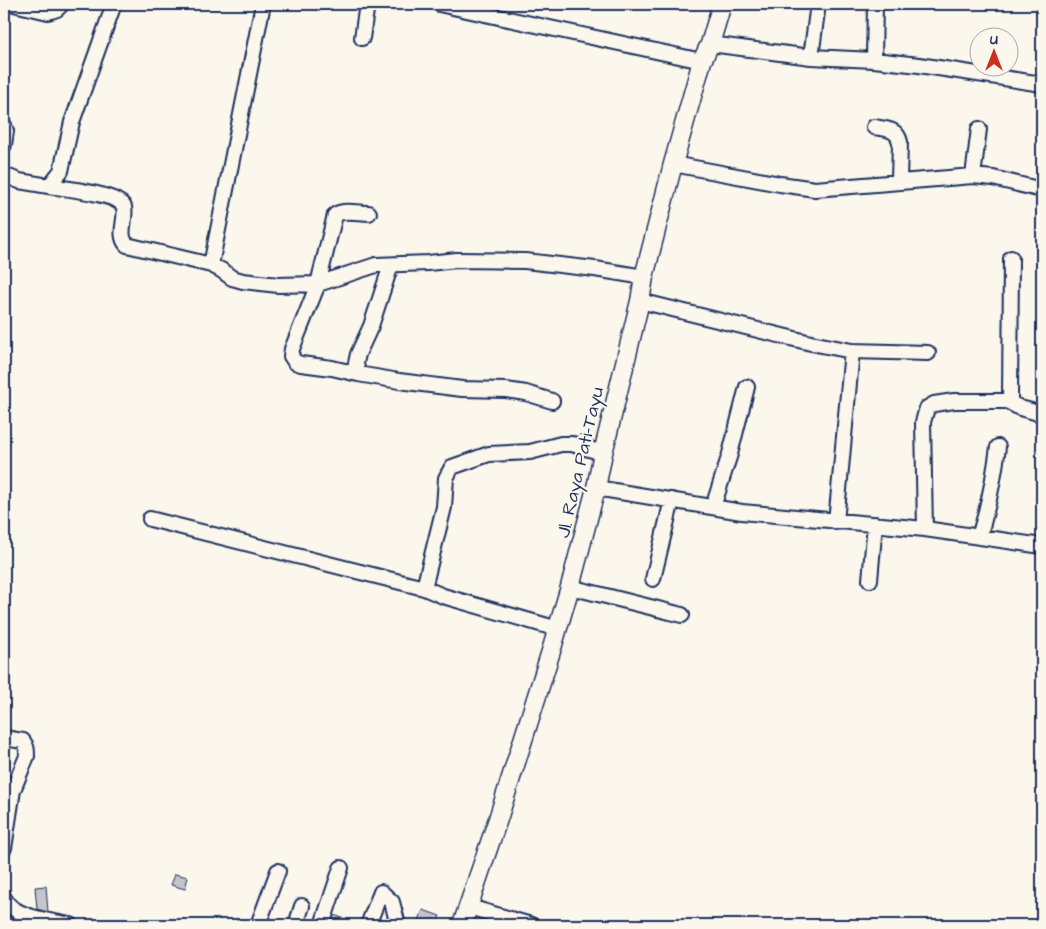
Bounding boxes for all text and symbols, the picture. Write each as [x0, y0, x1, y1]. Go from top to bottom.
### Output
north arrow [968, 28, 1018, 78]
text: U [990, 30, 998, 50]
street label: Jl. Raya Pati-Tayu [550, 384, 612, 541]

